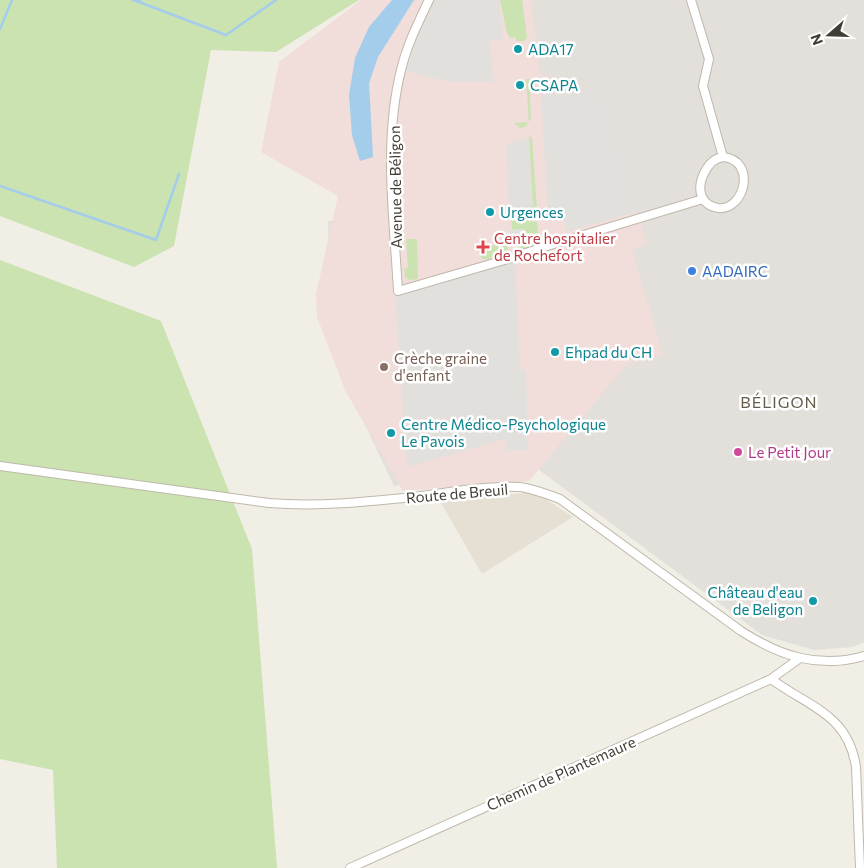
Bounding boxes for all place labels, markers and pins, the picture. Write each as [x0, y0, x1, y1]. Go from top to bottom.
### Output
place label: ADA17 [528, 40, 574, 58]
marker: ADA17 [512, 43, 524, 55]
place label: CSAPA [530, 76, 578, 94]
marker: CSAPA [514, 79, 526, 91]
place label: Urgences [500, 203, 564, 221]
marker: Urgences [484, 206, 496, 218]
place label: Centre hospitalier de Rochefort [494, 229, 616, 264]
marker: Centre hospitalier de Rochefort [476, 240, 490, 254]
place label: AADAIRC [702, 262, 768, 280]
marker: AADAIRC [686, 265, 698, 277]
place label: Ehpad du CH [565, 343, 652, 361]
marker: Ehpad du CH [549, 346, 561, 358]
place label: Crèche graine d'enfant [394, 349, 487, 384]
marker: Crèche graine d'enfant [378, 361, 390, 373]
place label: Centre Médico-Psychologique Le Pavois [401, 415, 606, 450]
marker: Centre Médico-Psychologique Le Pavois [385, 427, 397, 439]
place label: Le Petit Jour [748, 443, 831, 461]
marker: Le Petit Jour [732, 446, 744, 458]
place label: Château d'eau de Beligon [707, 583, 803, 618]
marker: Château d'eau de Beligon [807, 595, 819, 607]

